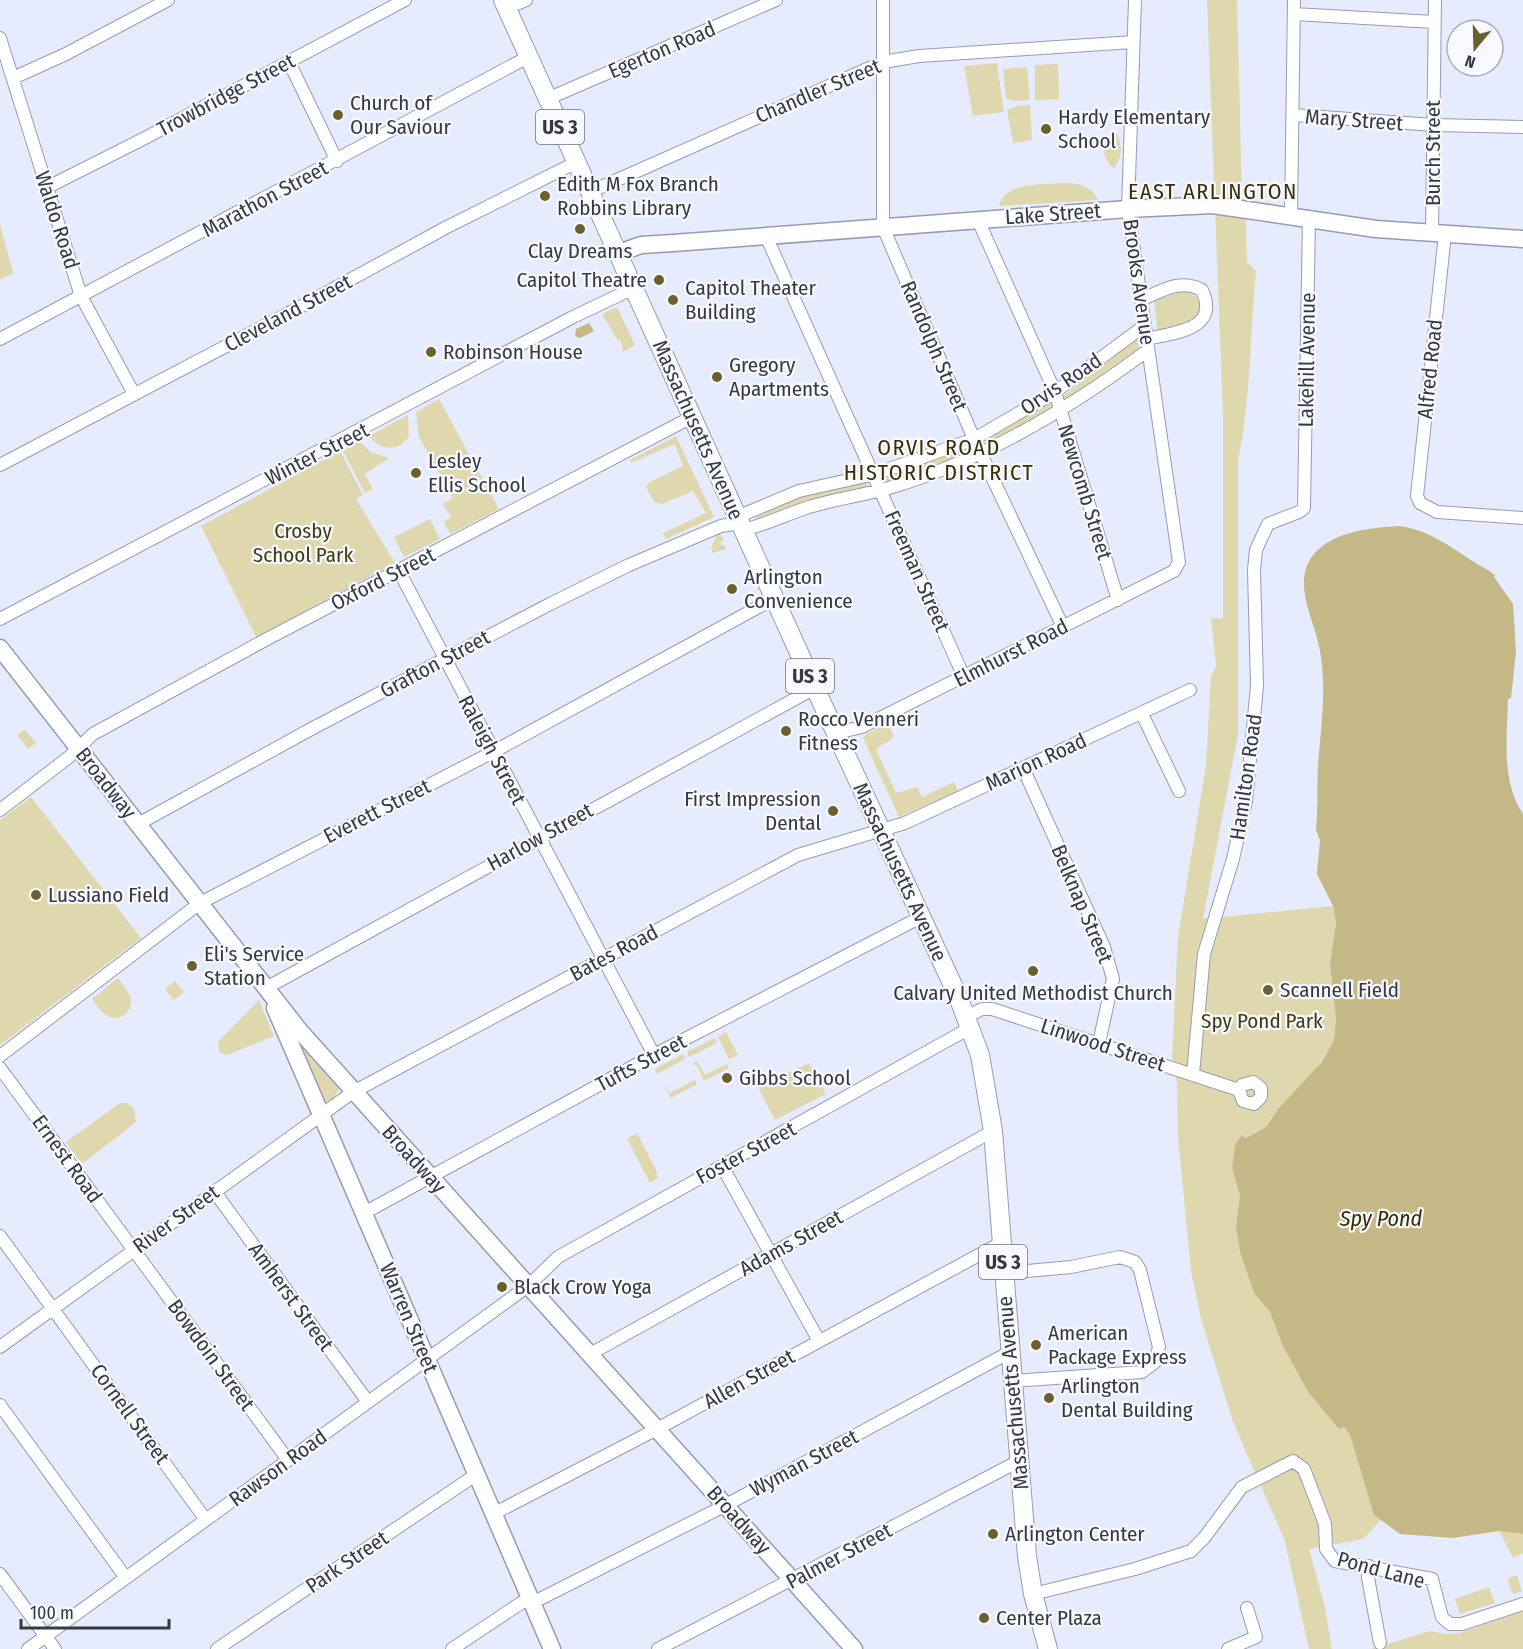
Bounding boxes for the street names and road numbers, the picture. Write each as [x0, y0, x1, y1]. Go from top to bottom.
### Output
street label: Egerton Road [605, 16, 719, 84]
street label: Trowbridge Street [153, 48, 299, 142]
street label: Chandler Street [751, 53, 885, 129]
street label: Burch Street [1420, 100, 1446, 206]
street label: Mary Street [1304, 104, 1404, 136]
road number: US 3 [536, 110, 584, 144]
street label: Marathon Street [198, 155, 332, 243]
street label: Waldo Road [29, 168, 85, 272]
street label: Lake Street [1004, 198, 1102, 230]
street label: Brooks Avenue [1117, 217, 1161, 347]
street label: Cleveland Street [220, 268, 356, 357]
street label: Randolph Street [895, 277, 973, 415]
street label: Lakehill Avenue [1293, 292, 1321, 428]
street label: Alfred Road [1412, 318, 1448, 420]
street label: Massachusetts Avenue [647, 336, 749, 524]
street label: Orvis Road [1015, 347, 1107, 421]
street label: Winter Street [261, 417, 373, 491]
street label: Newcomb Street [1052, 421, 1118, 563]
street label: Freeman Street [879, 506, 955, 636]
street label: Oxford Street [326, 541, 440, 616]
street label: Elmhurst Road [950, 613, 1072, 693]
street label: Grafton Street [376, 624, 494, 704]
road number: US 3 [786, 659, 834, 693]
street label: Raleigh Street [452, 691, 532, 809]
street label: Hamilton Road [1224, 712, 1268, 842]
street label: Marion Road [981, 727, 1091, 797]
street label: Broadway [70, 742, 142, 824]
street label: Everett Street [319, 773, 435, 849]
street label: Massachusetts Avenue [847, 779, 953, 965]
street label: Harlow Street [482, 797, 598, 877]
street label: Belknap Street [1045, 841, 1119, 967]
street label: Bates Road [565, 919, 663, 987]
street label: Linwood Street [1037, 1013, 1169, 1077]
street label: Tufts Street [591, 1028, 691, 1098]
street label: Ernest Road [26, 1110, 108, 1208]
street label: Foster Street [692, 1116, 800, 1190]
street label: Broadway [376, 1119, 452, 1199]
street label: River Street [128, 1179, 224, 1259]
street label: Adams Street [735, 1204, 847, 1282]
street label: Amherst Street [243, 1238, 339, 1357]
road number: US 3 [979, 1245, 1027, 1279]
street label: Warren Street [374, 1259, 444, 1377]
street label: Bowdoin Street [162, 1294, 260, 1416]
street label: Massachusetts Avenue [992, 1295, 1034, 1491]
street label: Allen Street [699, 1343, 799, 1415]
street label: Cornell Street [85, 1359, 175, 1469]
street label: Wyman Street [745, 1423, 863, 1502]
street label: Rawson Road [224, 1424, 332, 1512]
street label: Broadway [701, 1480, 777, 1560]
street label: Palmer Street [782, 1517, 896, 1595]
street label: Park Street [301, 1525, 393, 1599]
street label: Pond Lane [1334, 1546, 1428, 1594]

